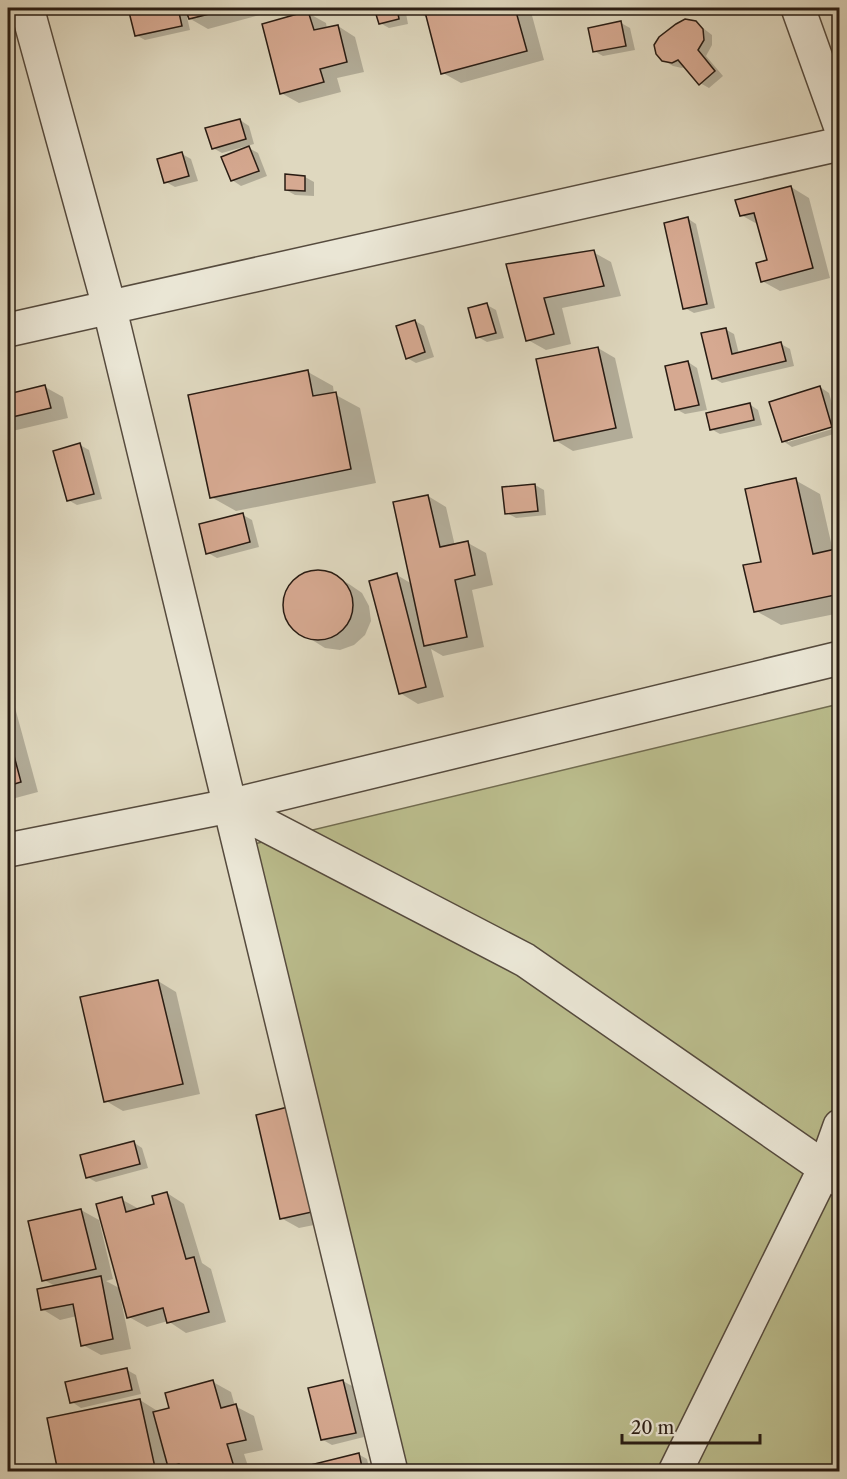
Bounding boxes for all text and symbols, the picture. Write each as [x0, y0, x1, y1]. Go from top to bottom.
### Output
scale bar [622, 1407, 760, 1445]
text: 20 m [631, 1417, 675, 1439]

